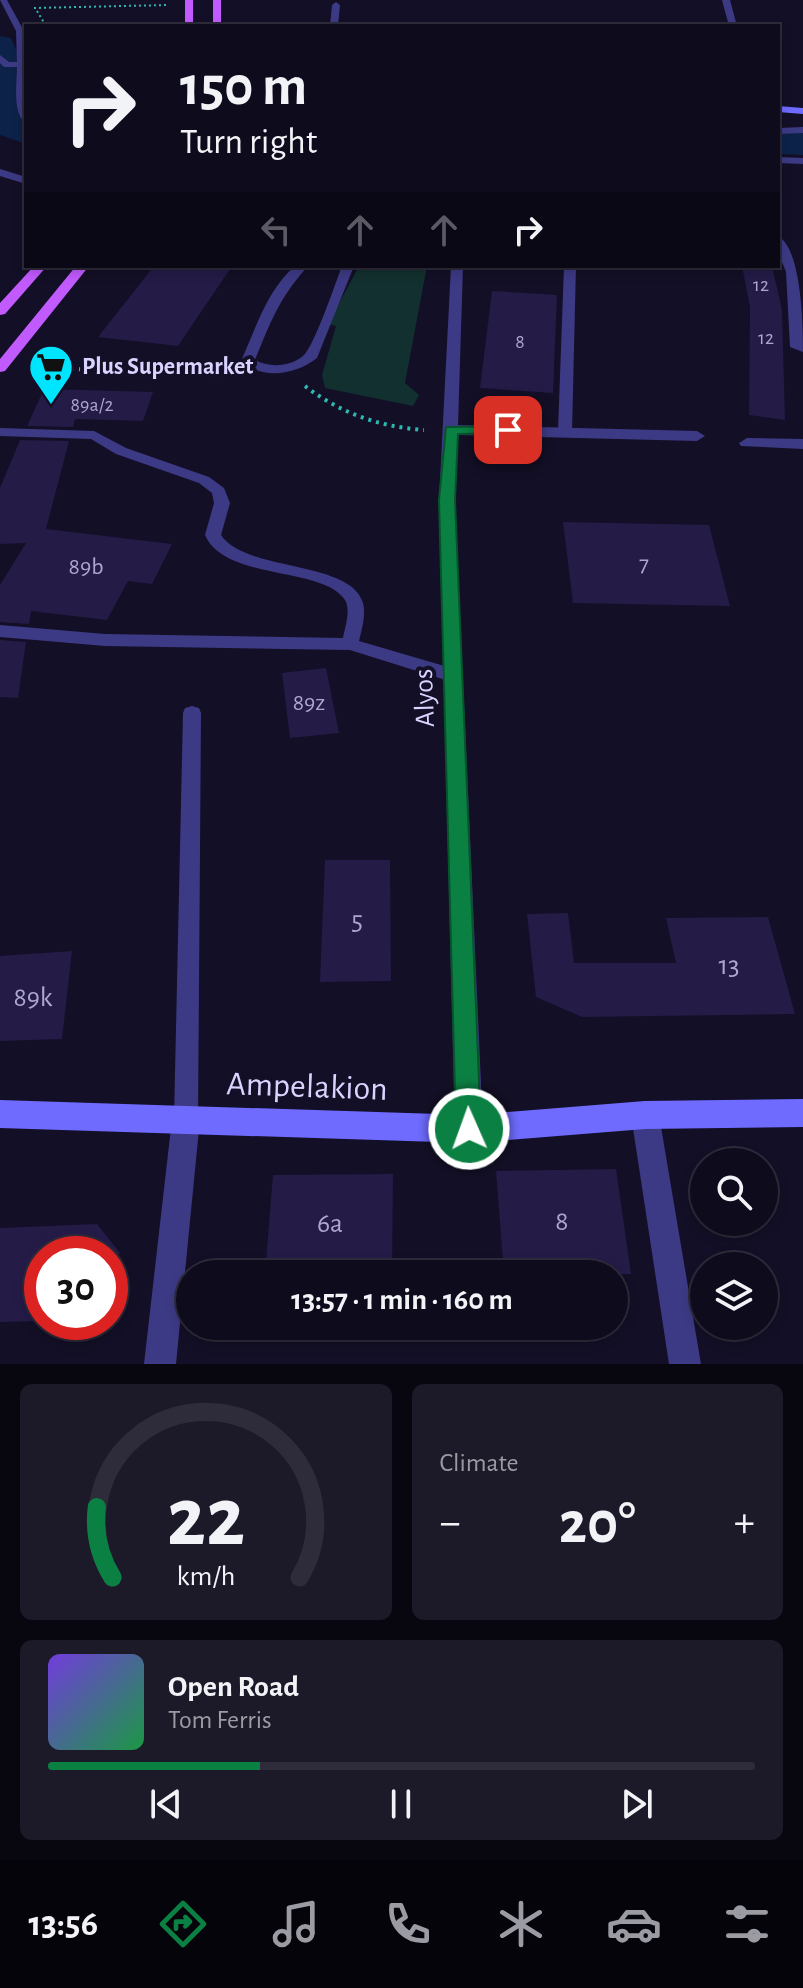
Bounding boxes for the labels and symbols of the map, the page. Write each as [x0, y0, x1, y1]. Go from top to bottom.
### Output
house number: 12 [753, 275, 769, 295]
house number: 12 [758, 328, 774, 348]
house number: 8 [515, 332, 525, 352]
supermarket icon: Plus Supermarket [27, 343, 75, 406]
place label: Plus Supermarket [82, 355, 253, 379]
house number: 89a/2 [71, 395, 113, 415]
pin [474, 396, 542, 464]
house number: 7 [639, 552, 649, 576]
house number: 89b [69, 555, 104, 579]
street label: Alyos [410, 668, 440, 728]
house number: 89z [293, 691, 325, 715]
house number: 5 [351, 907, 363, 935]
house number: 13 [718, 952, 740, 980]
house number: 89k [13, 984, 53, 1012]
street label: Ampelakion [226, 1067, 388, 1107]
position arrow [427, 1087, 511, 1171]
house number: 8 [555, 1208, 569, 1236]
house number: 6a [317, 1210, 343, 1238]
speed limit sign: 30 [24, 1236, 128, 1340]

